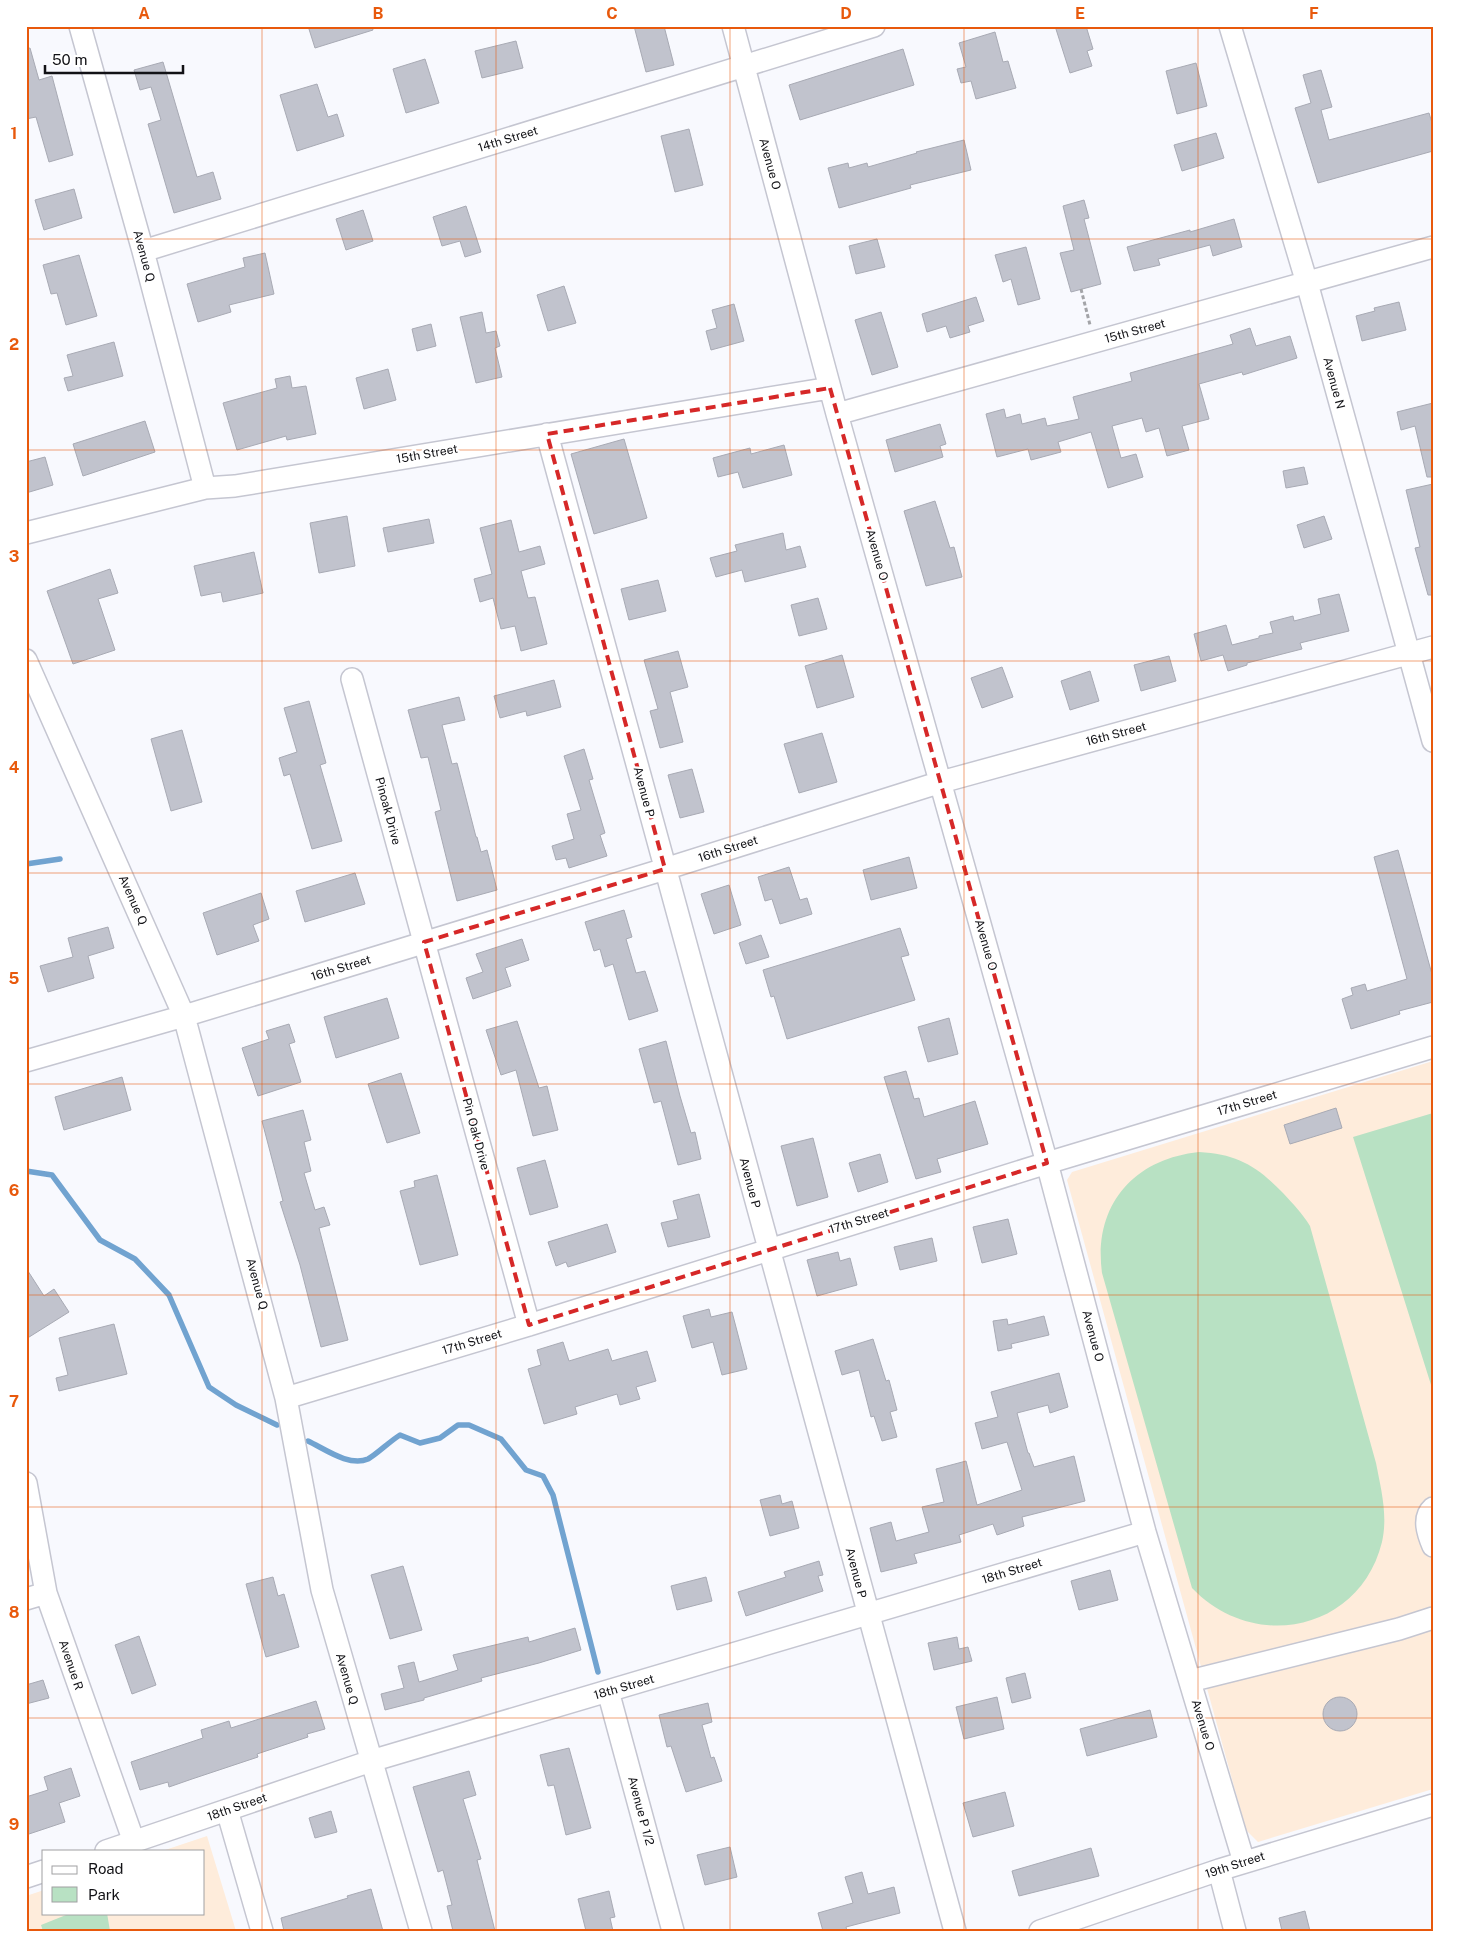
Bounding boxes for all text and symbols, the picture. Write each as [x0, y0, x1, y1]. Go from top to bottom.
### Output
text: A [138, 4, 150, 23]
text: B [373, 4, 384, 23]
text: C [606, 4, 618, 23]
text: D [840, 4, 852, 23]
text: E [1075, 4, 1085, 23]
text: F [1309, 4, 1319, 23]
scale bar [45, 42, 182, 74]
text: 50 m [52, 51, 87, 68]
street label: 14th Street [476, 123, 540, 155]
text: 1 [11, 124, 17, 143]
street label: Avenue O [756, 137, 784, 192]
street label: Avenue Q [130, 229, 158, 283]
street label: 15th Street [1103, 316, 1167, 346]
text: 2 [9, 335, 19, 354]
street label: Avenue N [1320, 356, 1348, 410]
street label: 15th Street [395, 442, 459, 466]
street label: Avenue O [863, 528, 891, 583]
text: 3 [9, 547, 19, 566]
street label: 16th Street [1084, 719, 1148, 749]
text: 4 [9, 758, 20, 777]
street label: Avenue P [631, 765, 658, 819]
street label: Pinoak Drive [372, 776, 404, 846]
street label: 16th Street [696, 833, 760, 865]
street label: Avenue Q [116, 873, 150, 927]
street label: Avenue O [972, 918, 1000, 973]
street label: 16th Street [309, 952, 373, 984]
text: 5 [9, 969, 20, 988]
street label: 17th Street [1215, 1087, 1279, 1119]
street label: Pin Oak Drive [460, 1096, 492, 1172]
street label: Avenue P [737, 1156, 764, 1210]
text: 6 [9, 1181, 19, 1200]
street label: 17th Street [827, 1205, 891, 1237]
street label: Avenue Q [243, 1257, 271, 1311]
street label: Avenue O [1079, 1309, 1107, 1364]
street label: 17th Street [440, 1326, 504, 1358]
text: 7 [9, 1392, 19, 1411]
street label: Avenue P [843, 1546, 870, 1600]
street label: 18th Street [980, 1555, 1044, 1587]
text: 8 [9, 1603, 20, 1622]
street label: Avenue R [56, 1638, 86, 1692]
street label: Avenue Q [333, 1652, 361, 1706]
street label: 18th Street [592, 1672, 656, 1702]
street label: Avenue O [1189, 1698, 1217, 1752]
street label: Avenue P 1/2 [625, 1775, 657, 1847]
street label: 18th Street [205, 1790, 269, 1824]
text: 9 [9, 1815, 19, 1834]
street label: 19th Street [1203, 1849, 1267, 1881]
legend [42, 1850, 205, 1914]
text: Road [88, 1860, 124, 1877]
text: Park [88, 1886, 120, 1903]

